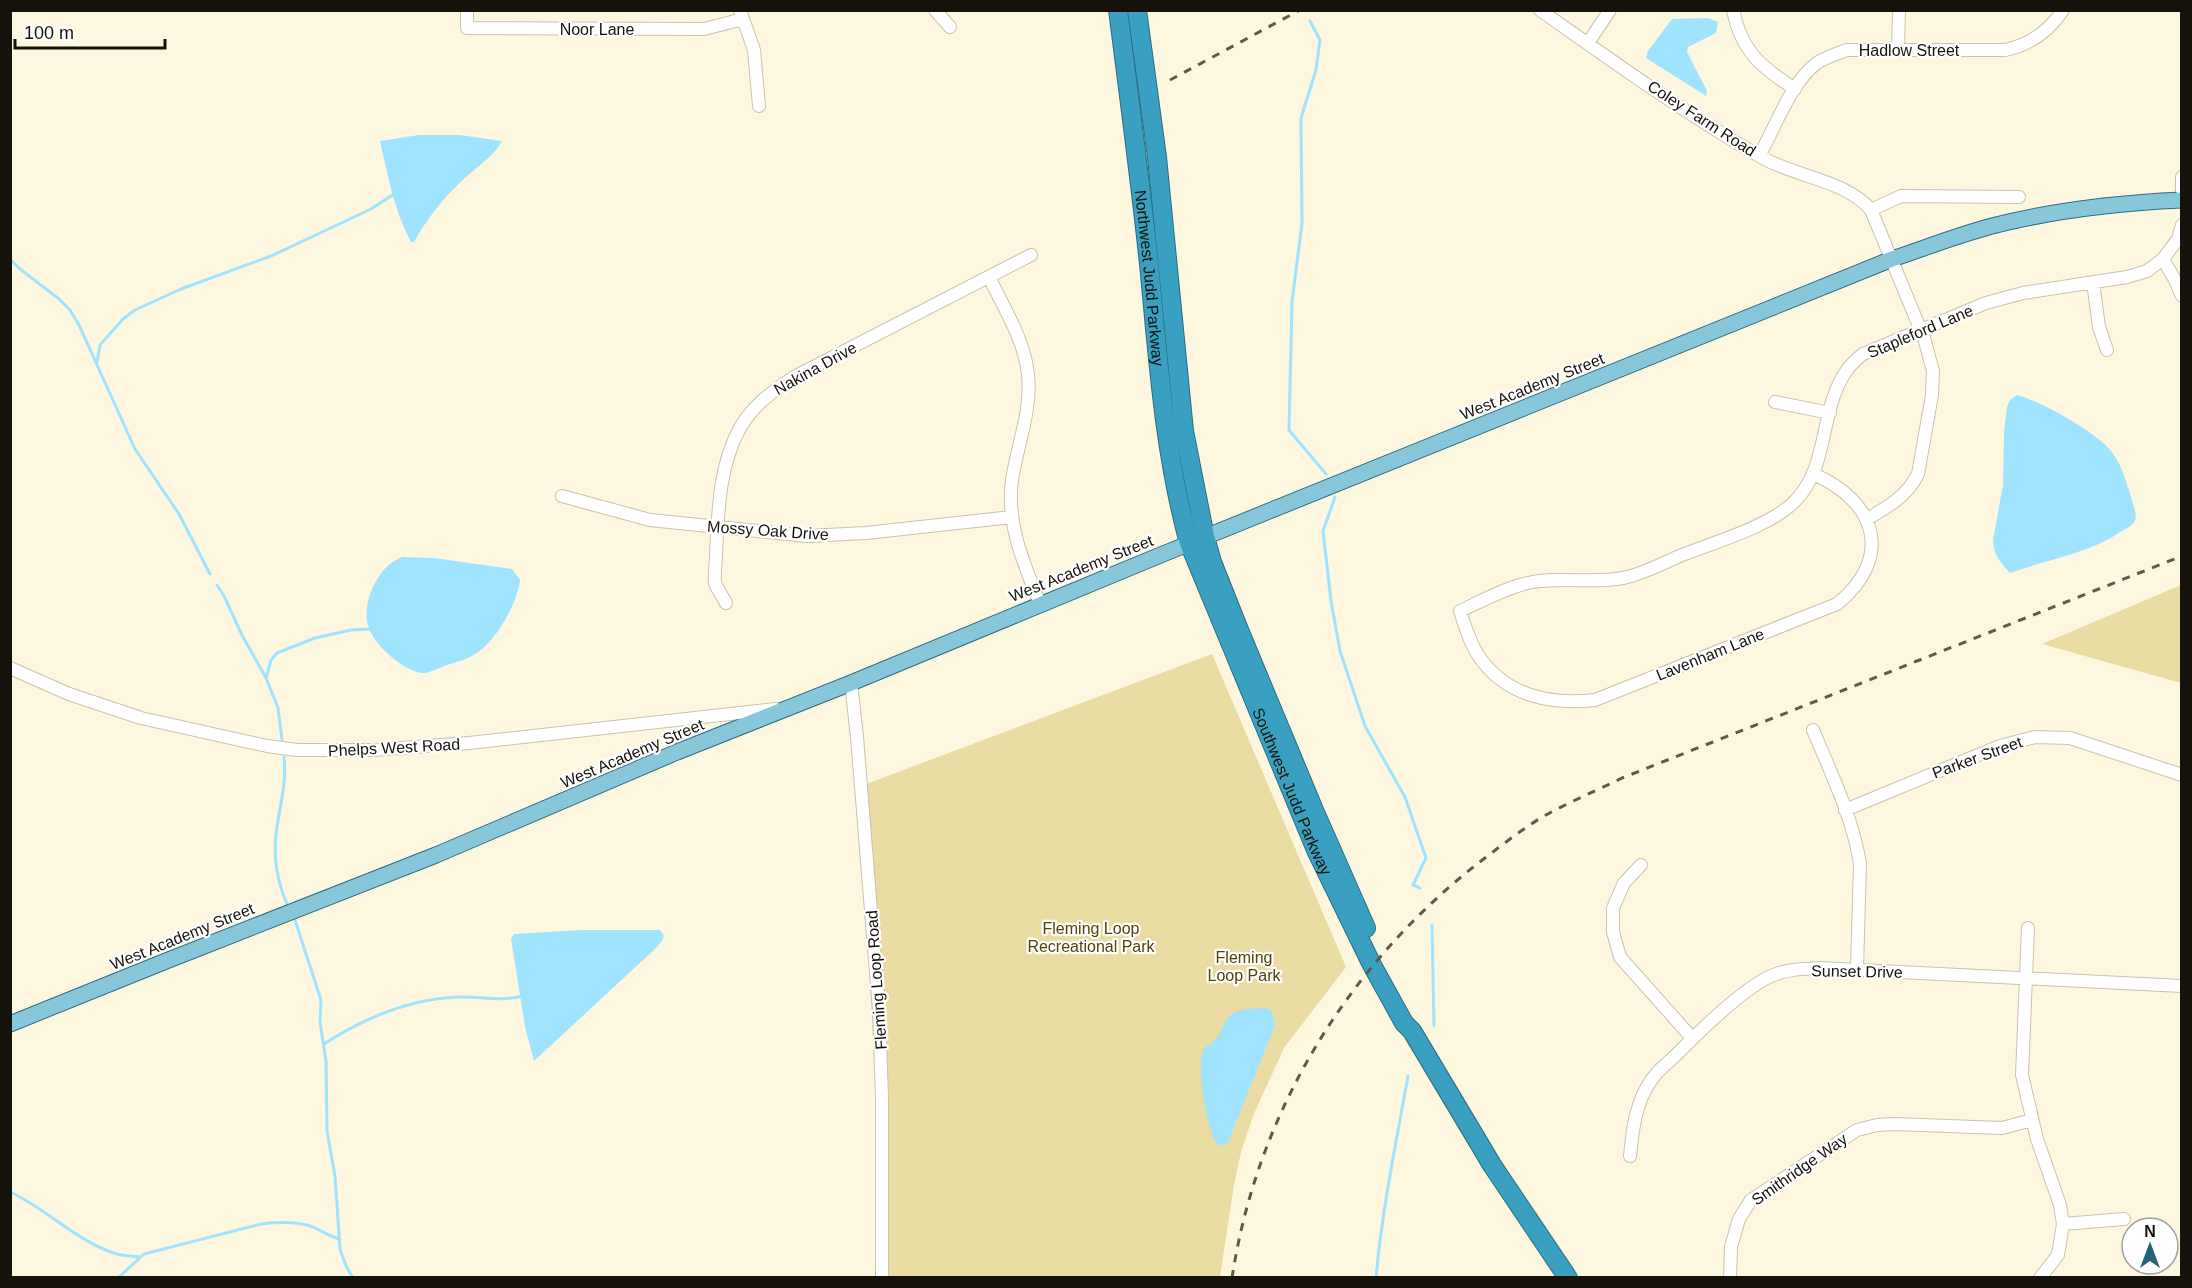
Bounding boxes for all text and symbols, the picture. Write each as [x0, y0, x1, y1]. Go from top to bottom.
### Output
scale bar [15, 12, 165, 50]
street label: Noor Lane [560, 21, 634, 38]
text: 100 m [24, 23, 74, 43]
street label: Hadlow Street [1859, 42, 1960, 59]
street label: Coley Farm Road [1645, 77, 1759, 160]
street label: Northwest Judd Parkway [1132, 189, 1167, 367]
street label: Stapleford Lane [1865, 302, 1976, 361]
street label: Nakina Drive [771, 339, 860, 398]
street label: West Academy Street [1458, 350, 1607, 423]
street label: Mossy Oak Drive [707, 518, 829, 543]
street label: West Academy Street [1007, 532, 1156, 605]
street label: Lavenham Lane [1654, 625, 1767, 684]
street label: Southwest Judd Parkway [1249, 705, 1335, 878]
street label: West Academy Street [558, 715, 707, 791]
street label: Parker Street [1930, 733, 2025, 782]
street label: Phelps West Road [328, 736, 460, 759]
street label: West Academy Street [108, 900, 257, 973]
street label: Fleming Loop Road [863, 910, 890, 1050]
park label: Fleming Loop Recreational Park [1027, 920, 1156, 955]
park label: Fleming Loop Park [1208, 949, 1281, 984]
street label: Sunset Drive [1811, 962, 1903, 981]
street label: Smithridge Way [1748, 1130, 1850, 1209]
north arrow [2120, 1216, 2180, 1276]
text: N [2144, 1223, 2156, 1240]

